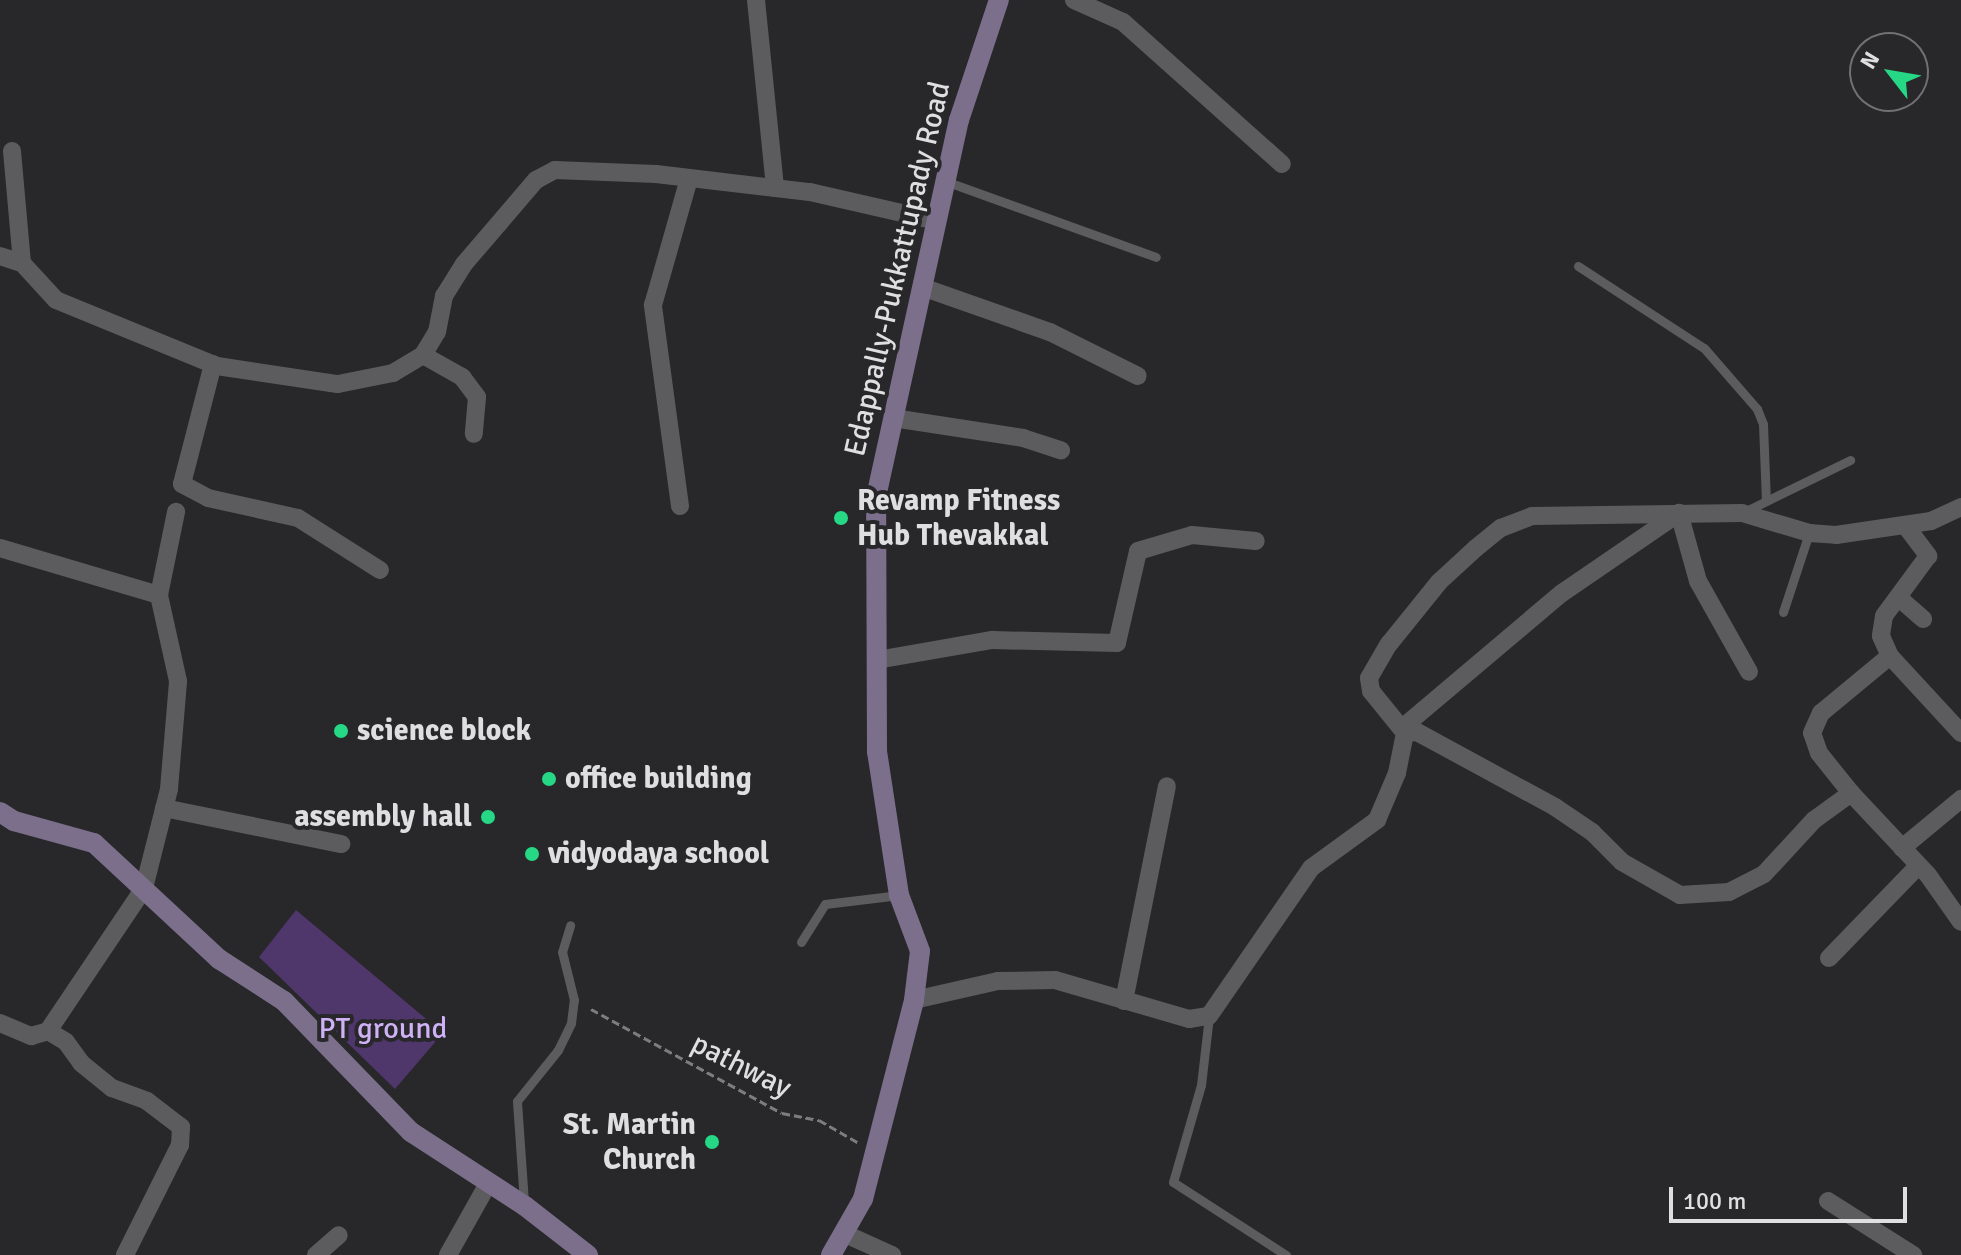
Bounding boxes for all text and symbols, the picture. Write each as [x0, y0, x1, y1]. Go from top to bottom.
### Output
north arrow [1849, 32, 1929, 112]
text: N [1854, 47, 1885, 74]
street label: Edappally-Pukkattupady Road [837, 78, 959, 460]
place label: Revamp Fitness Hub Thevakkal [857, 483, 1060, 554]
marker: Revamp Fitness Hub Thevakkal [832, 509, 850, 527]
place label: science block [357, 713, 531, 749]
marker: science block [332, 722, 350, 740]
place label: office building [565, 761, 752, 797]
marker: office building [540, 770, 558, 788]
place label: assembly hall [294, 799, 472, 835]
marker: assembly hall [479, 808, 497, 826]
place label: vidyodaya school [548, 836, 769, 872]
marker: vidyodaya school [523, 845, 541, 863]
park label: PT ground [319, 1011, 447, 1047]
street label: pathway [685, 1026, 797, 1106]
place label: St. Martin Church [563, 1107, 696, 1178]
marker: St. Martin Church [703, 1133, 721, 1151]
scale bar [1673, 1171, 1911, 1221]
text: 100 m [1683, 1186, 1746, 1216]

